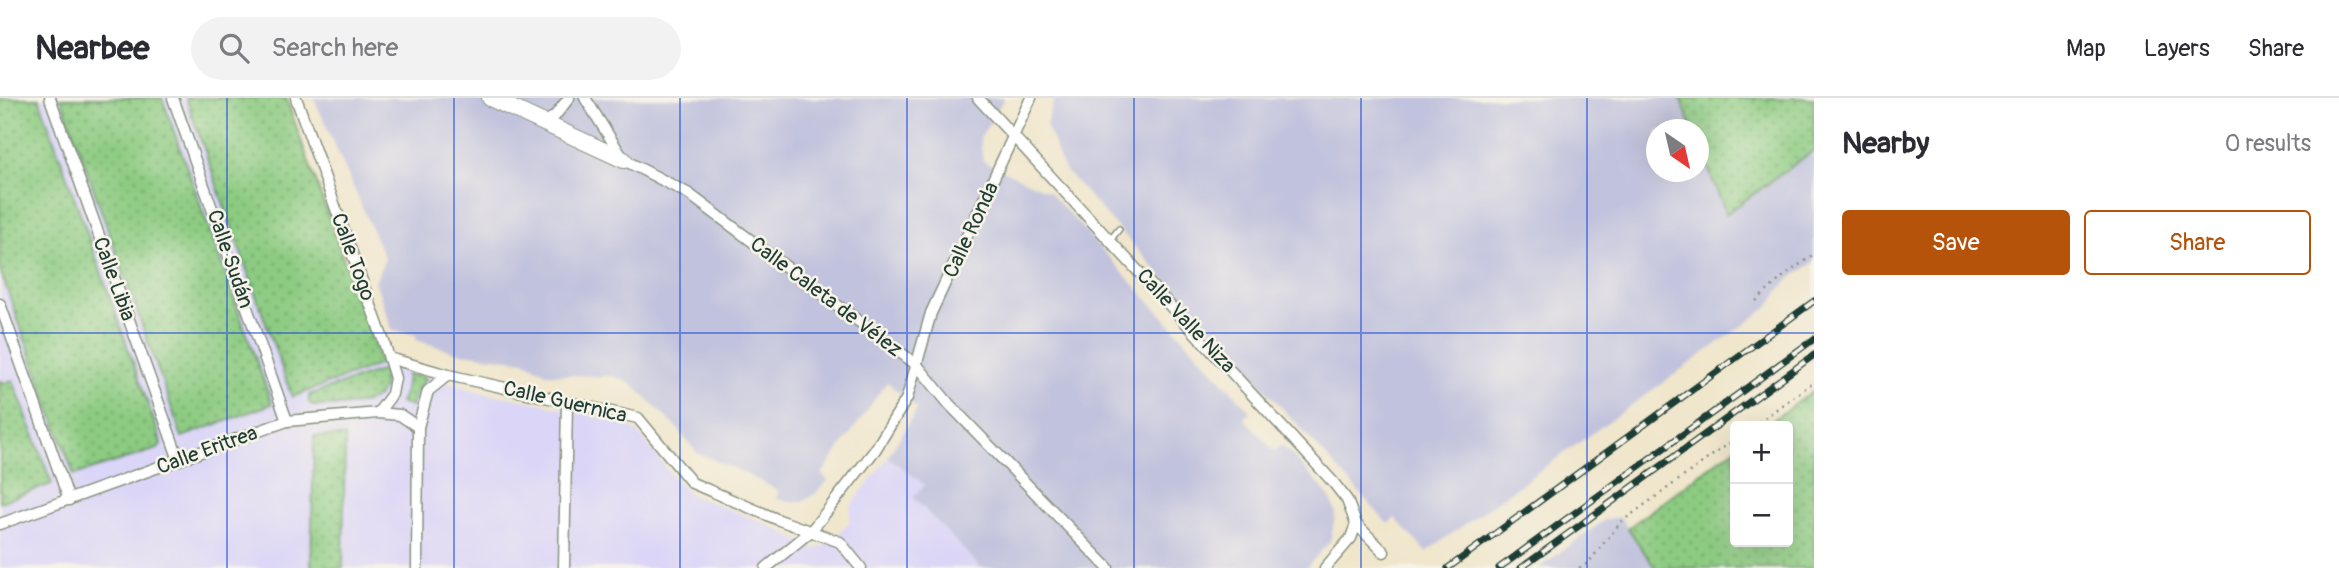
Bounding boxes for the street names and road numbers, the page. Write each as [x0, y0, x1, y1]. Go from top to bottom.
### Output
street label: Calle Ronda [937, 178, 1005, 282]
street label: Calle Sudán [201, 206, 259, 312]
street label: Calle Togo [325, 209, 381, 305]
street label: Calle Caleta de Vélez [744, 231, 908, 363]
street label: Calle Libia [86, 233, 142, 325]
street label: Calle Valle Niza [1131, 263, 1241, 379]
street label: Calle Guernica [501, 375, 629, 429]
street label: Calle Eritrea [153, 419, 261, 481]

